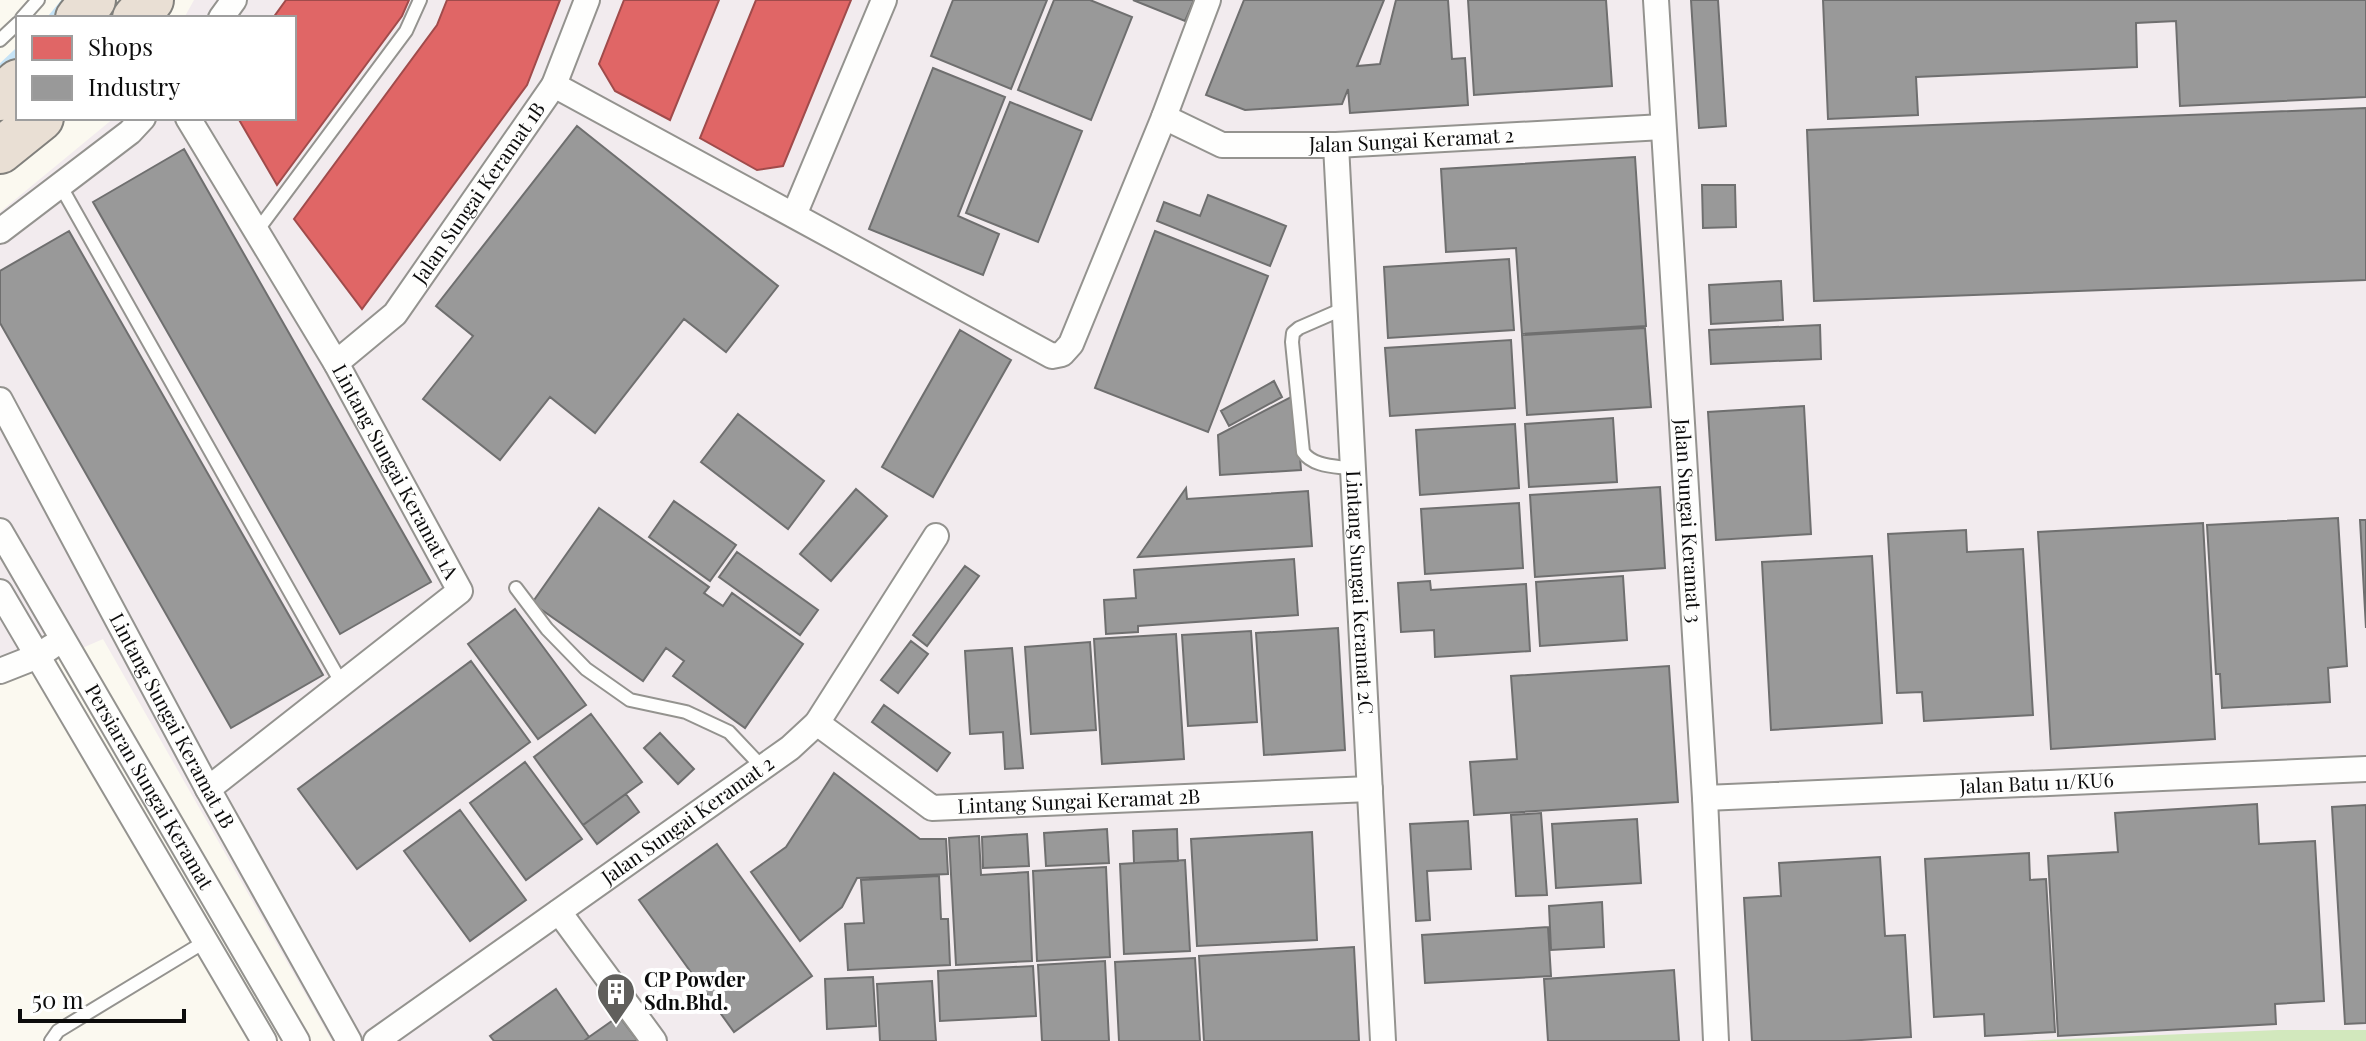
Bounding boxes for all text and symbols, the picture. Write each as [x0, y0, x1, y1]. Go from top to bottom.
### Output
legend [16, 16, 296, 120]
text: Shops [88, 30, 153, 62]
text: Industry [88, 70, 180, 102]
street label: Jalan Sungai Keramat 1B [405, 96, 550, 289]
street label: Jalan Sungai Keramat 2 [1308, 120, 1515, 157]
street label: Lintang Sungai Keramat 1A [327, 359, 466, 584]
street label: Jalan Sungai Keramat 3 [1670, 417, 1709, 624]
street label: Lintang Sungai Keramat 2C [1341, 470, 1381, 715]
street label: Lintang Sungai Keramat 1B [104, 608, 242, 833]
street label: Persiaran Sungai Keramat [80, 678, 221, 894]
street label: Jalan Sungai Keramat 2 [595, 749, 779, 890]
street label: Jalan Batu 11/KU6 [1958, 765, 2114, 799]
street label: Lintang Sungai Keramat 2B [957, 781, 1201, 819]
place label: CP Powder Sdn.Bhd. [644, 965, 746, 1015]
building icon: CP Powder Sdn.Bhd. [595, 971, 637, 1026]
scale bar [20, 973, 184, 1023]
text: 50 m [32, 983, 84, 1015]

